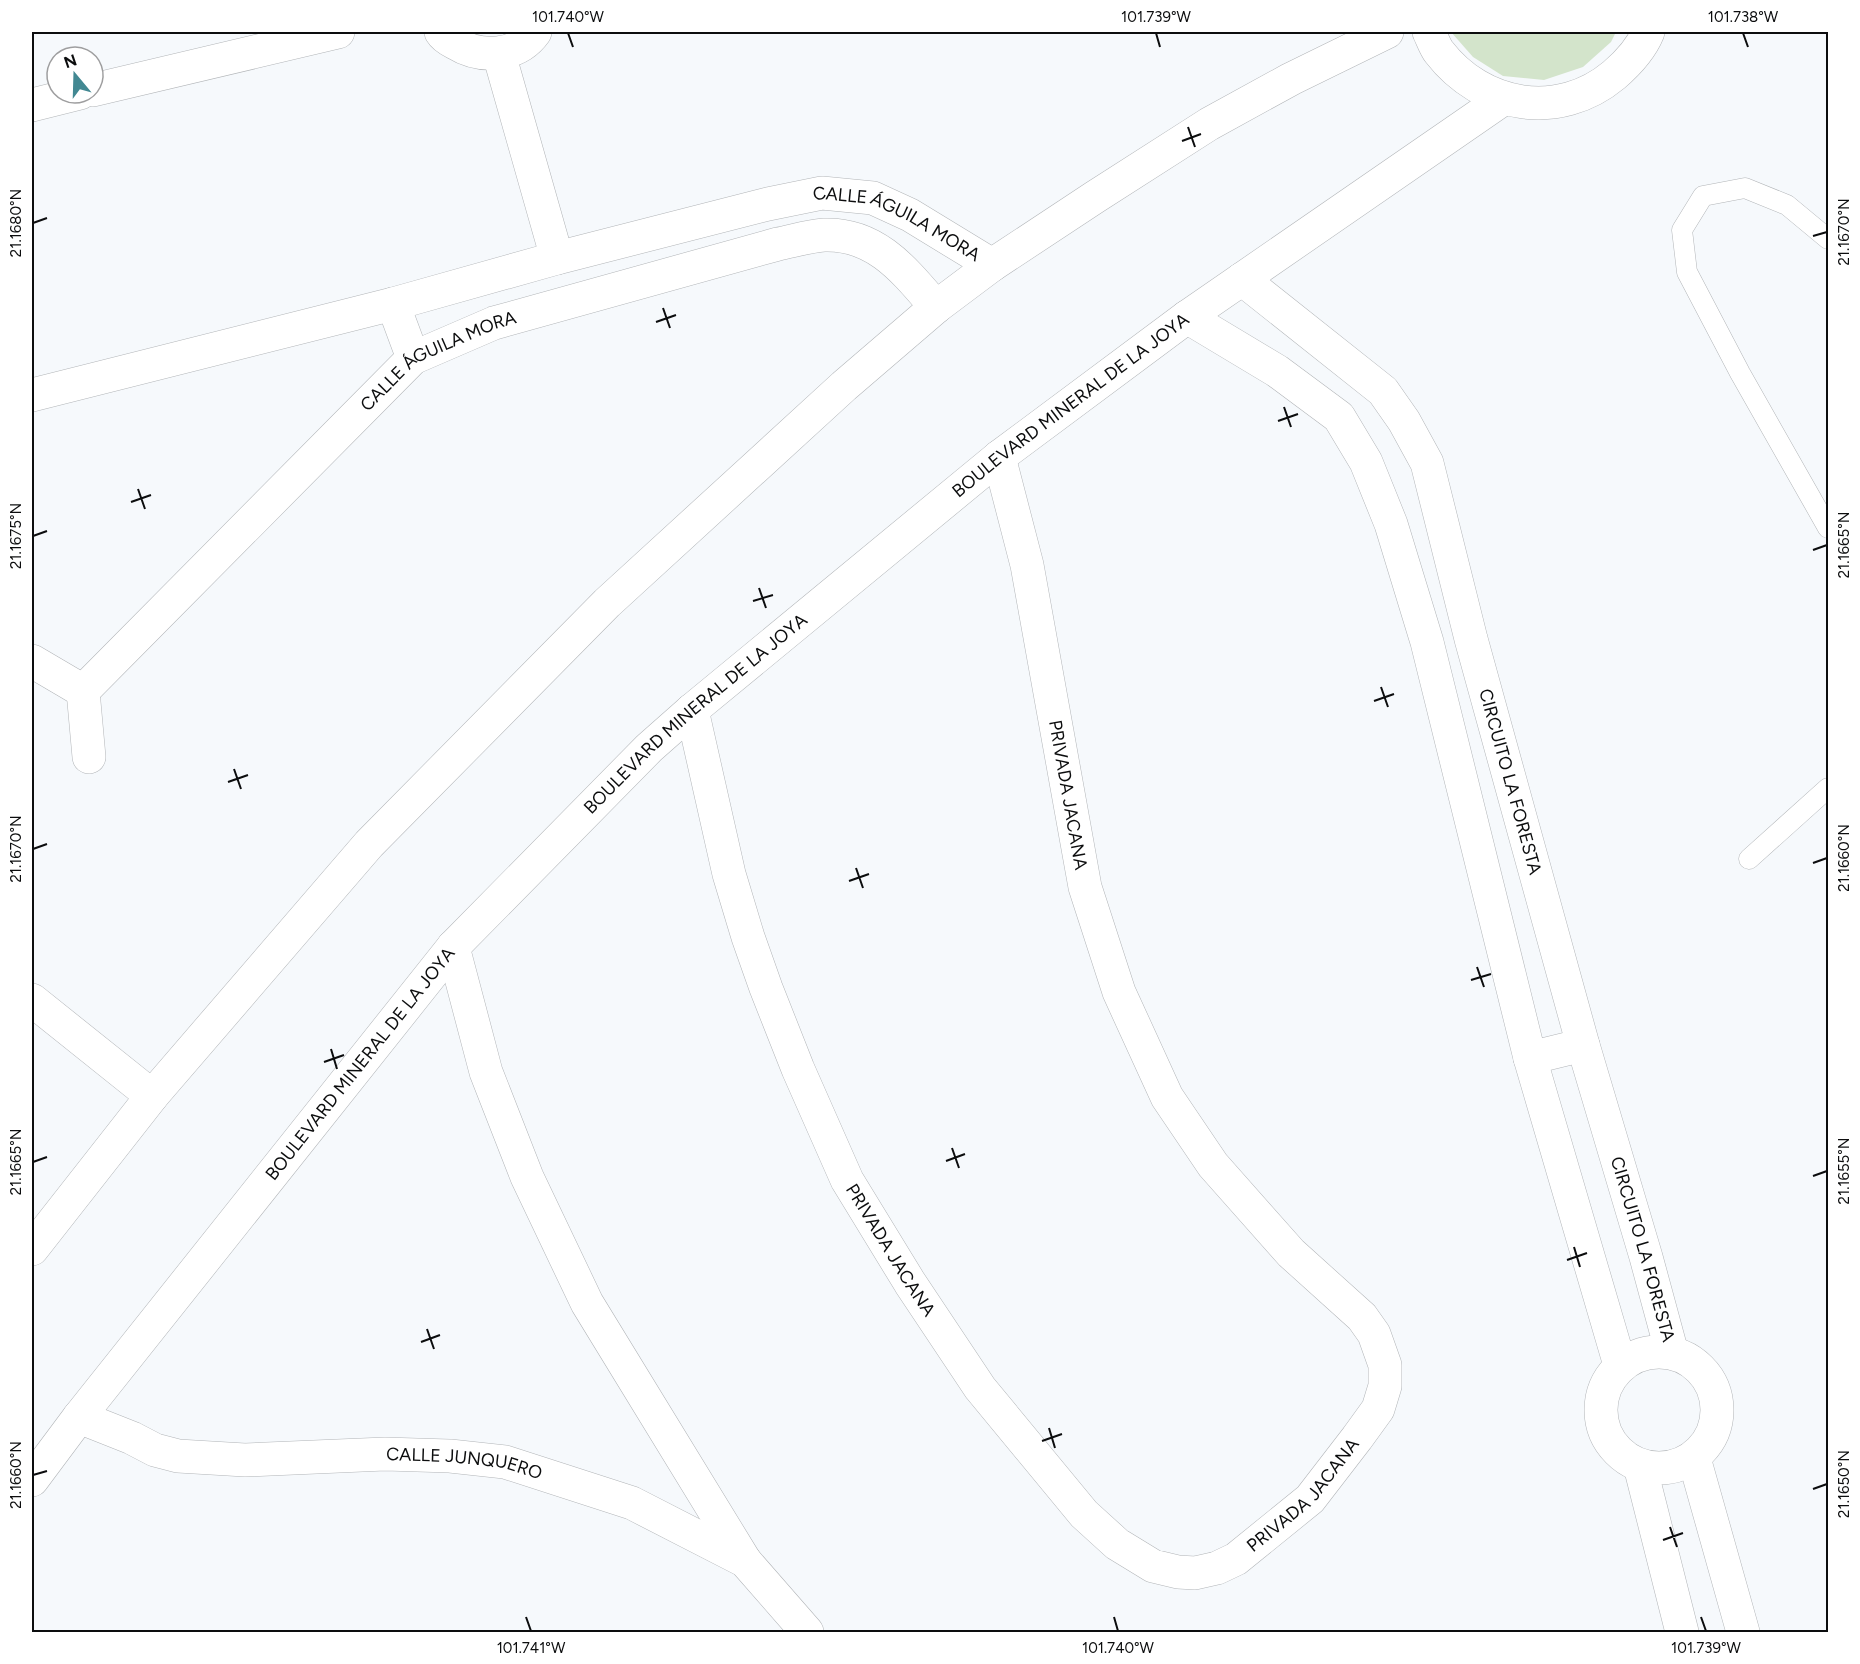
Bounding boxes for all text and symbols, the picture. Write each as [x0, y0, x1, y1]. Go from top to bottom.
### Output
text: 101.740°W [532, 8, 605, 26]
text: 101.739°W [1121, 8, 1191, 26]
text: 101.738°W [1708, 8, 1779, 26]
north arrow [45, 45, 105, 105]
text: N [61, 50, 79, 72]
street label: CALLE ÁGUILA MORA [811, 181, 984, 266]
text: 21.1680°N [7, 189, 25, 257]
text: 21.1670°N [1835, 198, 1853, 266]
street label: CALLE ÁGUILA MORA [356, 306, 519, 416]
street label: BOULEVARD MINERAL DE LA JOYA [948, 308, 1193, 502]
text: 21.1675°N [7, 503, 25, 569]
text: 21.1665°N [1835, 512, 1853, 578]
street label: BOULEVARD MINERAL DE LA JOYA [579, 609, 811, 819]
street label: CIRCUITO LA FORESTA [1474, 686, 1546, 877]
street label: PRIVADA JACANA [1044, 718, 1092, 872]
text: 21.1670°N [7, 815, 25, 883]
text: 21.1660°N [1835, 824, 1853, 892]
street label: BOULEVARD MINERAL DE LA JOYA [261, 943, 459, 1185]
text: 21.1665°N [7, 1129, 25, 1195]
text: 21.1655°N [1835, 1138, 1853, 1204]
street label: CIRCUITO LA FORESTA [1606, 1154, 1680, 1344]
street label: PRIVADA JACANA [841, 1180, 940, 1321]
street label: PRIVADA JACANA [1242, 1434, 1364, 1557]
text: 21.1660°N [7, 1441, 25, 1509]
street label: CALLE JUNQUERO [386, 1443, 545, 1484]
text: 21.1650°N [1835, 1450, 1853, 1518]
text: 101.741°W [497, 1639, 566, 1657]
text: 101.740°W [1082, 1639, 1155, 1657]
text: 101.739°W [1671, 1639, 1741, 1657]

